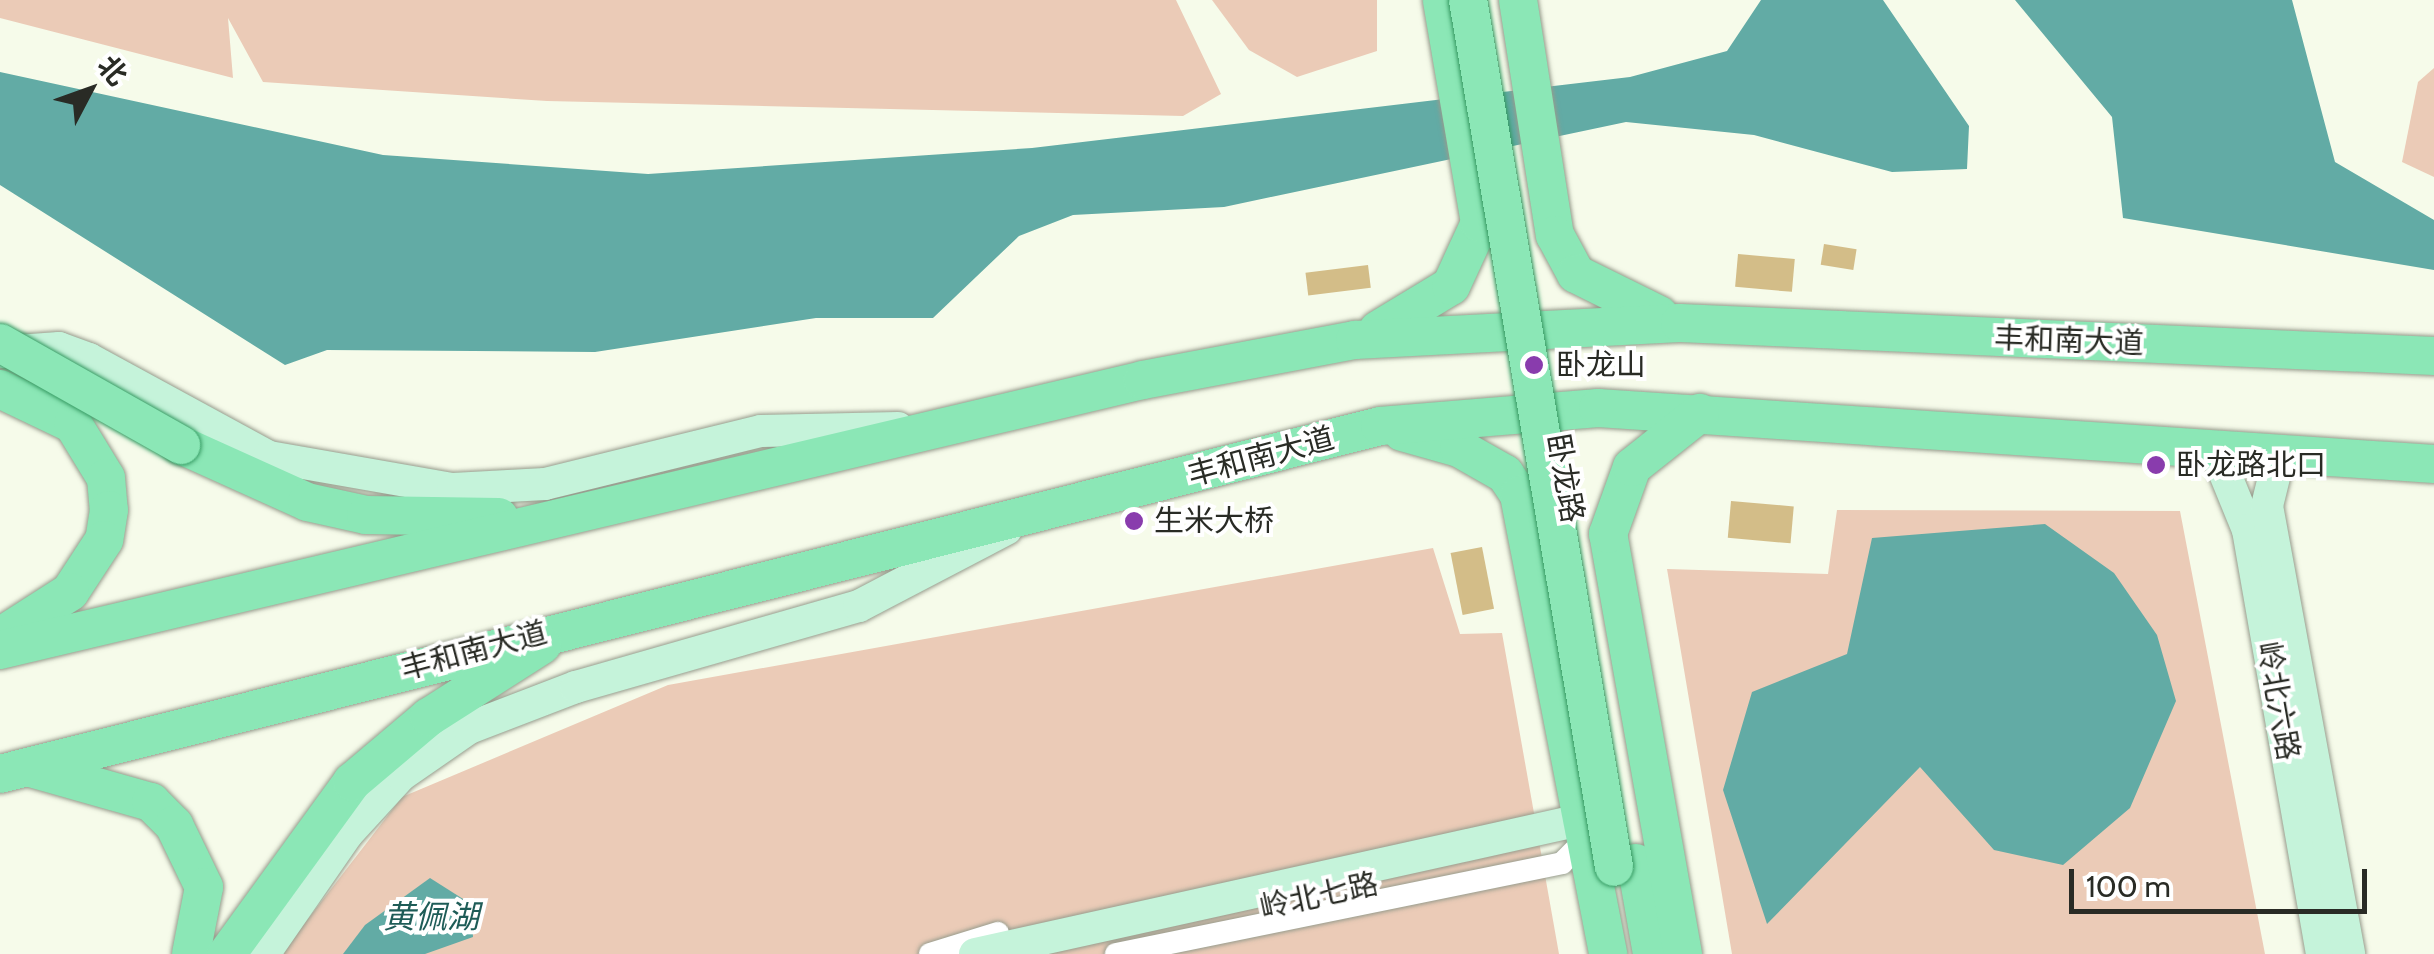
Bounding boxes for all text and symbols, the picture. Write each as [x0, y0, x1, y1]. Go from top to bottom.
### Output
north arrow [40, 40, 140, 140]
text: 北 [91, 49, 135, 92]
street label: 丰和南大道 [1993, 320, 2145, 362]
place label: 卧龙山 [1556, 347, 1646, 383]
marker: 卧龙山 [1521, 352, 1547, 378]
street label: 丰和南大道 [1184, 420, 1338, 494]
street label: 卧龙路 [1539, 431, 1591, 525]
place label: 卧龙路北口 [2176, 447, 2326, 483]
marker: 卧龙路北口 [2145, 454, 2167, 476]
place label: 生米大桥 [1154, 503, 1274, 539]
marker: 生米大桥 [1123, 510, 1145, 532]
street label: 丰和南大道 [397, 614, 551, 688]
street label: 岭北六路 [2250, 639, 2306, 763]
scale bar [2074, 849, 2372, 911]
street label: 岭北七路 [1257, 866, 1381, 926]
text: 100 m [2086, 868, 2171, 905]
water label: 黄佩湖 [383, 898, 479, 936]

